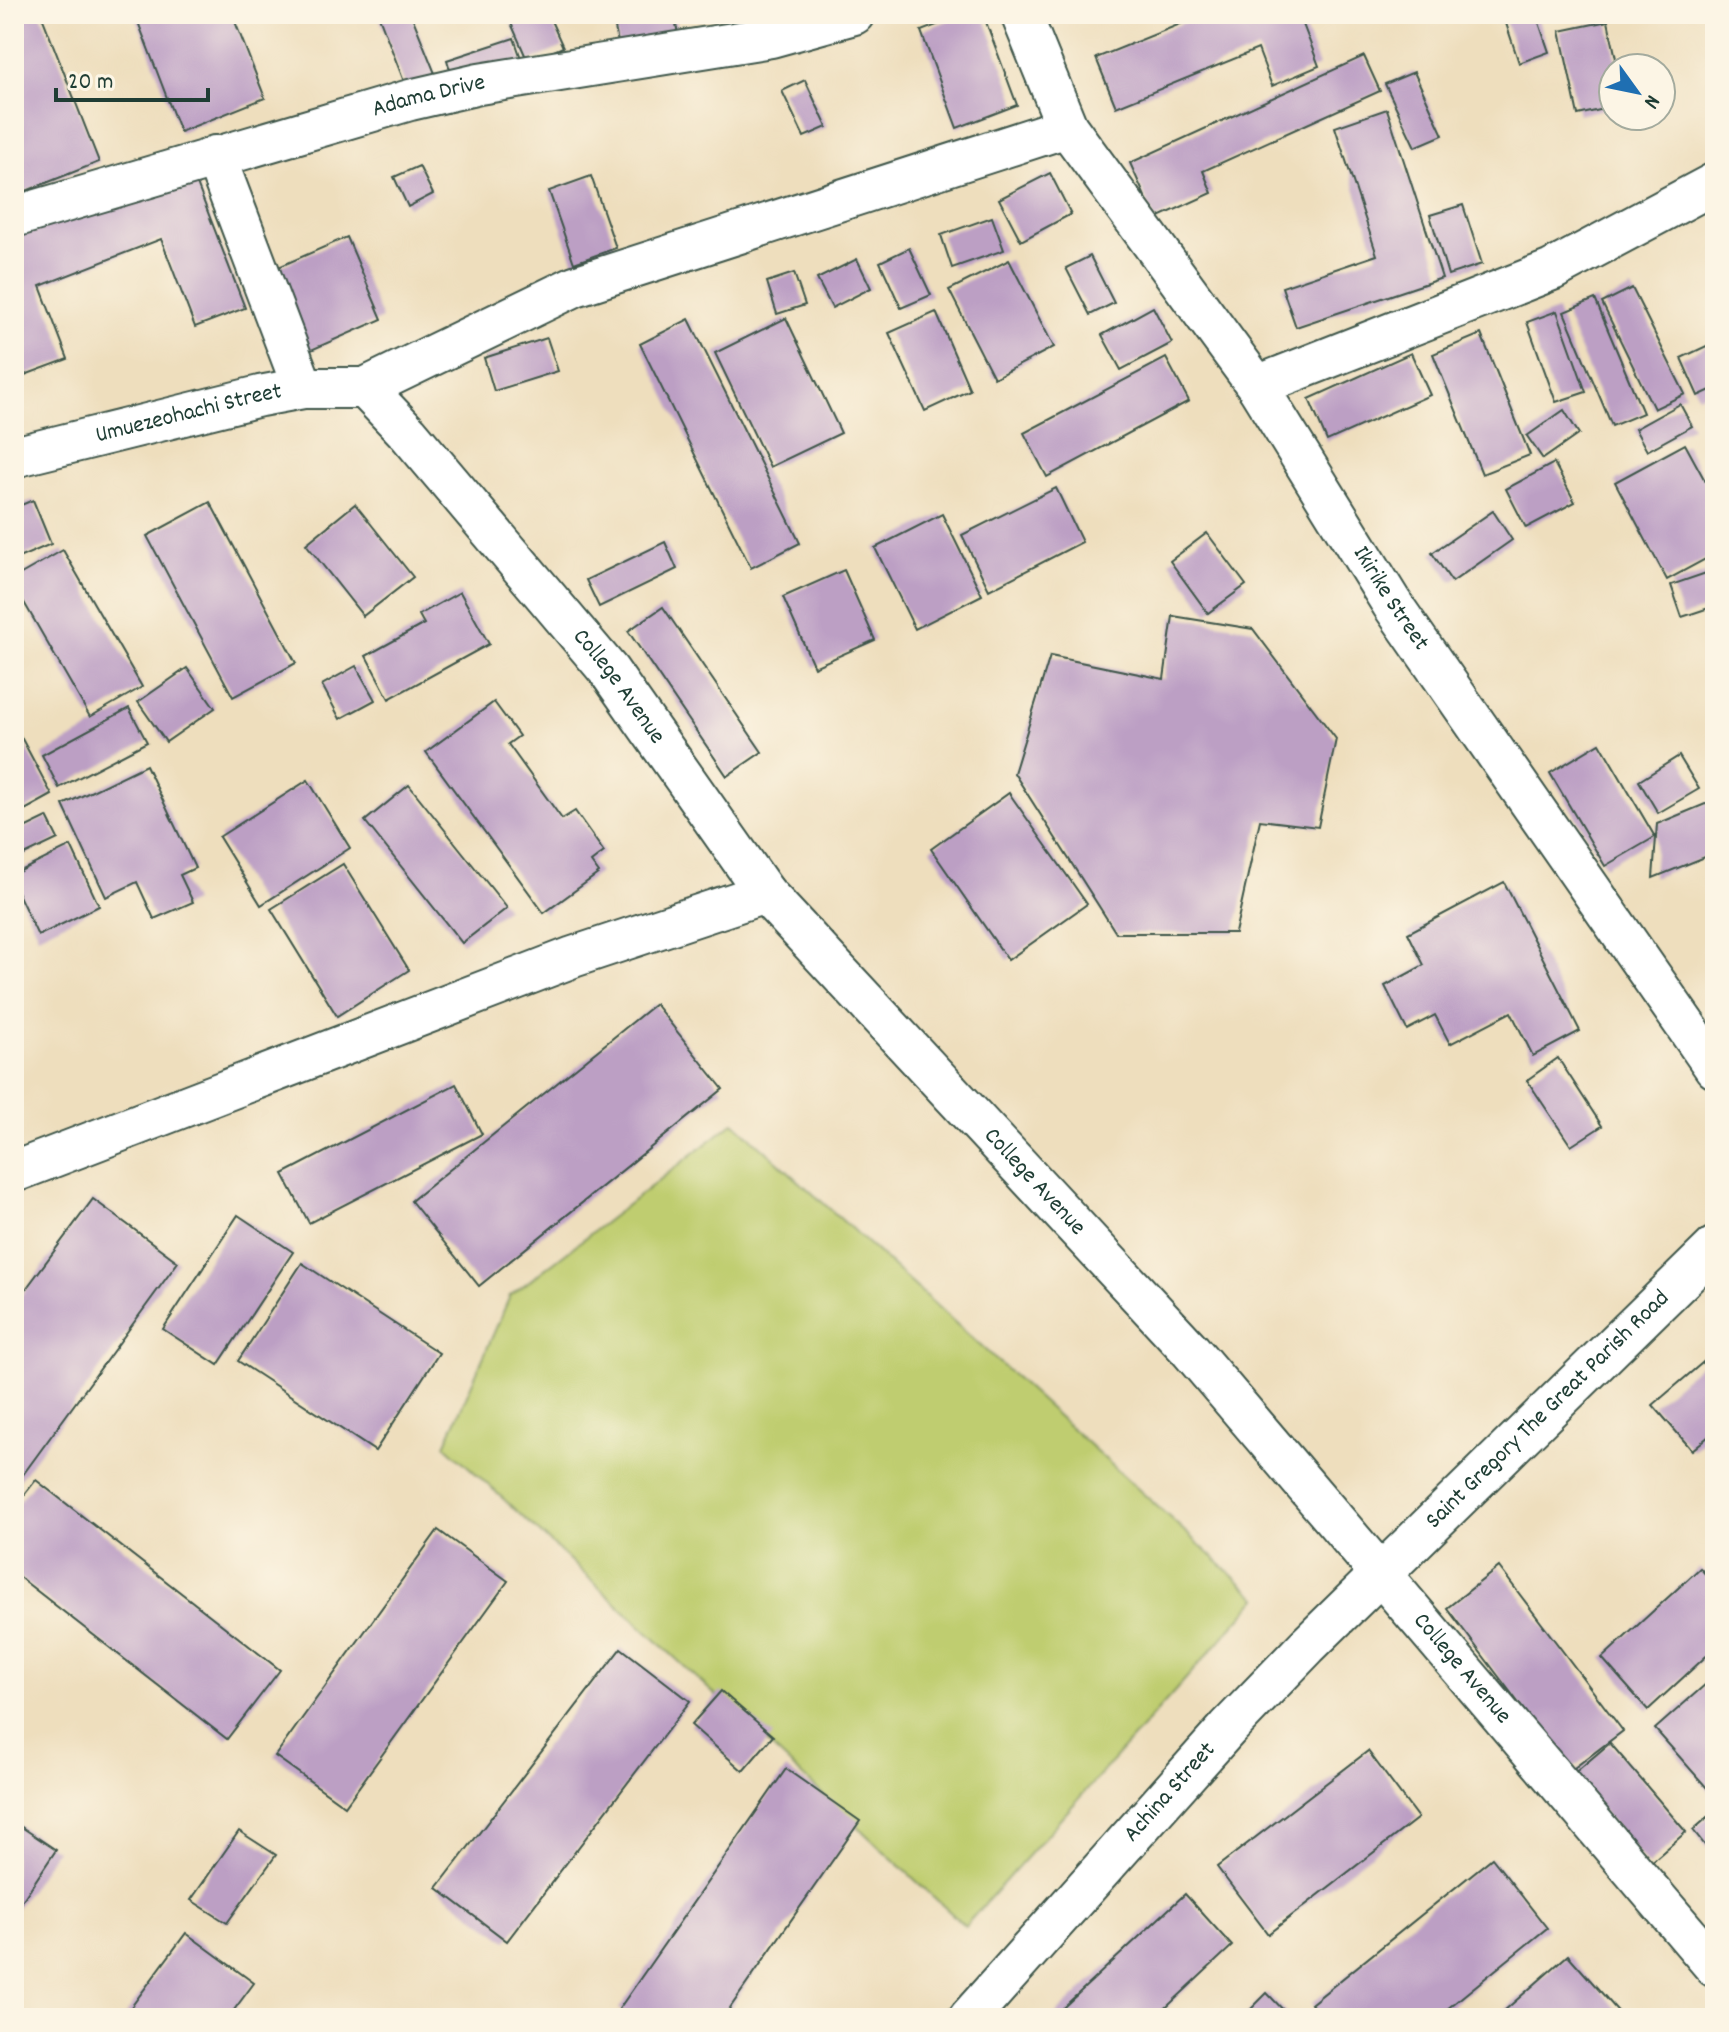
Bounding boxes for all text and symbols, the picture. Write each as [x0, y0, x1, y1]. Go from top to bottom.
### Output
scale bar [56, 52, 208, 102]
north arrow [1597, 52, 1677, 132]
text: 20 m [68, 66, 114, 100]
street label: Adama Drive [368, 66, 487, 127]
text: N [1635, 88, 1667, 114]
street label: Umuezeohachi Street [92, 375, 285, 453]
street label: Ikirike Street [1343, 540, 1437, 658]
street label: College Avenue [564, 622, 673, 752]
street label: College Avenue [975, 1120, 1093, 1244]
street label: Saint Gregory The Great Parish Road [1418, 1283, 1678, 1538]
street label: College Avenue [1404, 1606, 1519, 1732]
street label: Achina Street [1116, 1735, 1224, 1850]

